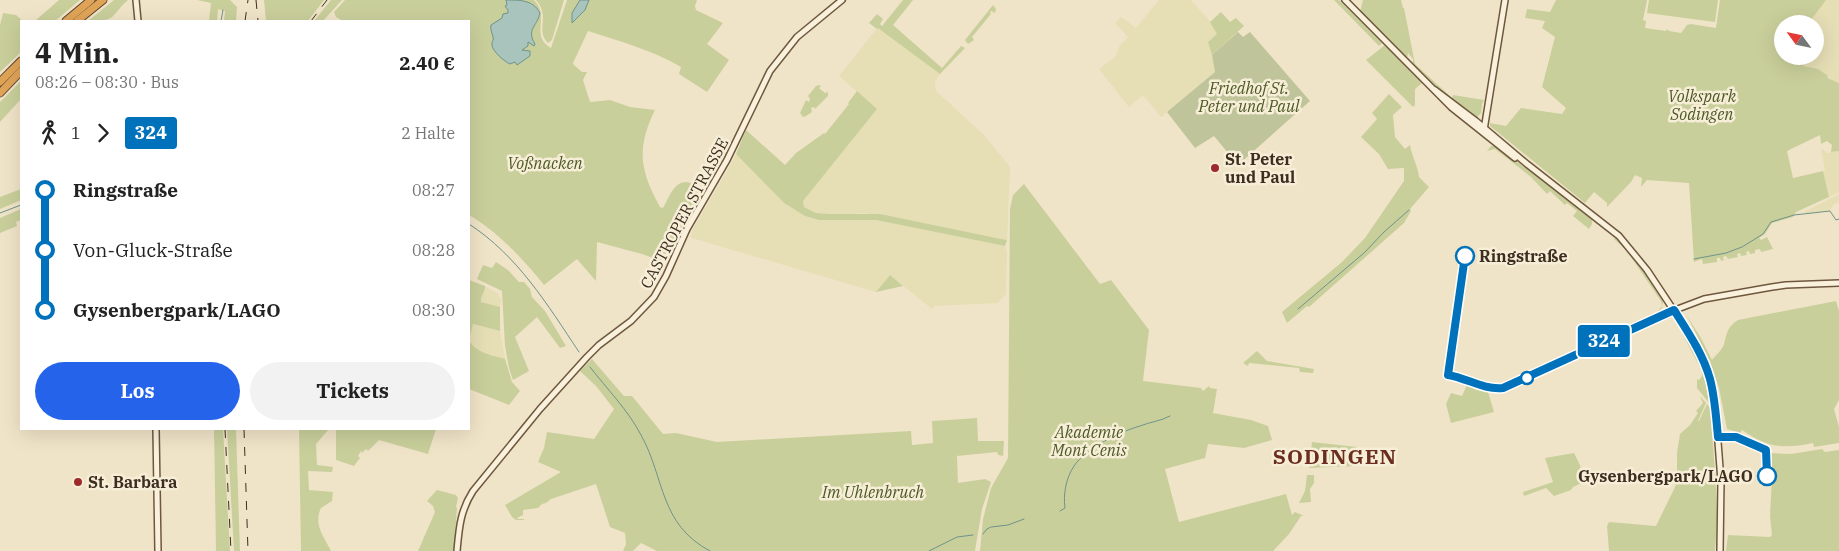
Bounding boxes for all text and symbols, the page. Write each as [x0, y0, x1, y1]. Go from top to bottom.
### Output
north arrow [1774, 15, 1824, 65]
map controls [1774, 15, 1824, 65]
text: 4 Min. [35, 34, 119, 71]
text: 2.40 € [399, 51, 455, 75]
text: 08:26 – 08:30 · Bus [35, 72, 179, 92]
park label: Friedhof St. Peter und Paul [1198, 78, 1300, 116]
park label: Volkspark Sodingen [1668, 86, 1737, 124]
icon: walk [35, 119, 63, 147]
icon: forward [89, 119, 117, 147]
text: 324 [135, 121, 167, 144]
text: 1 [71, 123, 81, 143]
text: 2 Halte [401, 123, 455, 143]
street label: CASTROPER STRASSE [636, 134, 732, 292]
place label: St. Peter und Paul [1225, 149, 1295, 187]
park label: Voßnacken [507, 153, 583, 173]
marker: St. Peter und Paul [1209, 162, 1221, 174]
text: Ringstraße [73, 178, 178, 202]
text: 08:27 [412, 180, 455, 200]
text: Von-Gluck-Straße [73, 238, 233, 262]
text: 08:28 [412, 240, 455, 260]
marker: Ringstraße [1455, 246, 1475, 266]
place label: Ringstraße [1479, 246, 1567, 266]
text: Gysenbergpark/LAGO [73, 298, 281, 322]
text: 08:30 [412, 300, 455, 320]
line badge: 324 [1575, 325, 1633, 357]
text: 324 [1588, 329, 1620, 352]
button: Los [35, 362, 240, 420]
button: Tickets [250, 362, 455, 420]
unlabelled marker [1520, 371, 1534, 385]
park label: Akademie Mont Cenis [1050, 422, 1127, 460]
district label: SODINGEN [1273, 442, 1397, 470]
place label: Gysenbergpark/LAGO [1578, 466, 1753, 486]
marker: Gysenbergpark/LAGO [1757, 466, 1777, 486]
place label: St. Barbara [88, 472, 177, 492]
marker: St. Barbara [72, 476, 84, 488]
park label: Im Uhlenbruch [821, 482, 924, 502]

